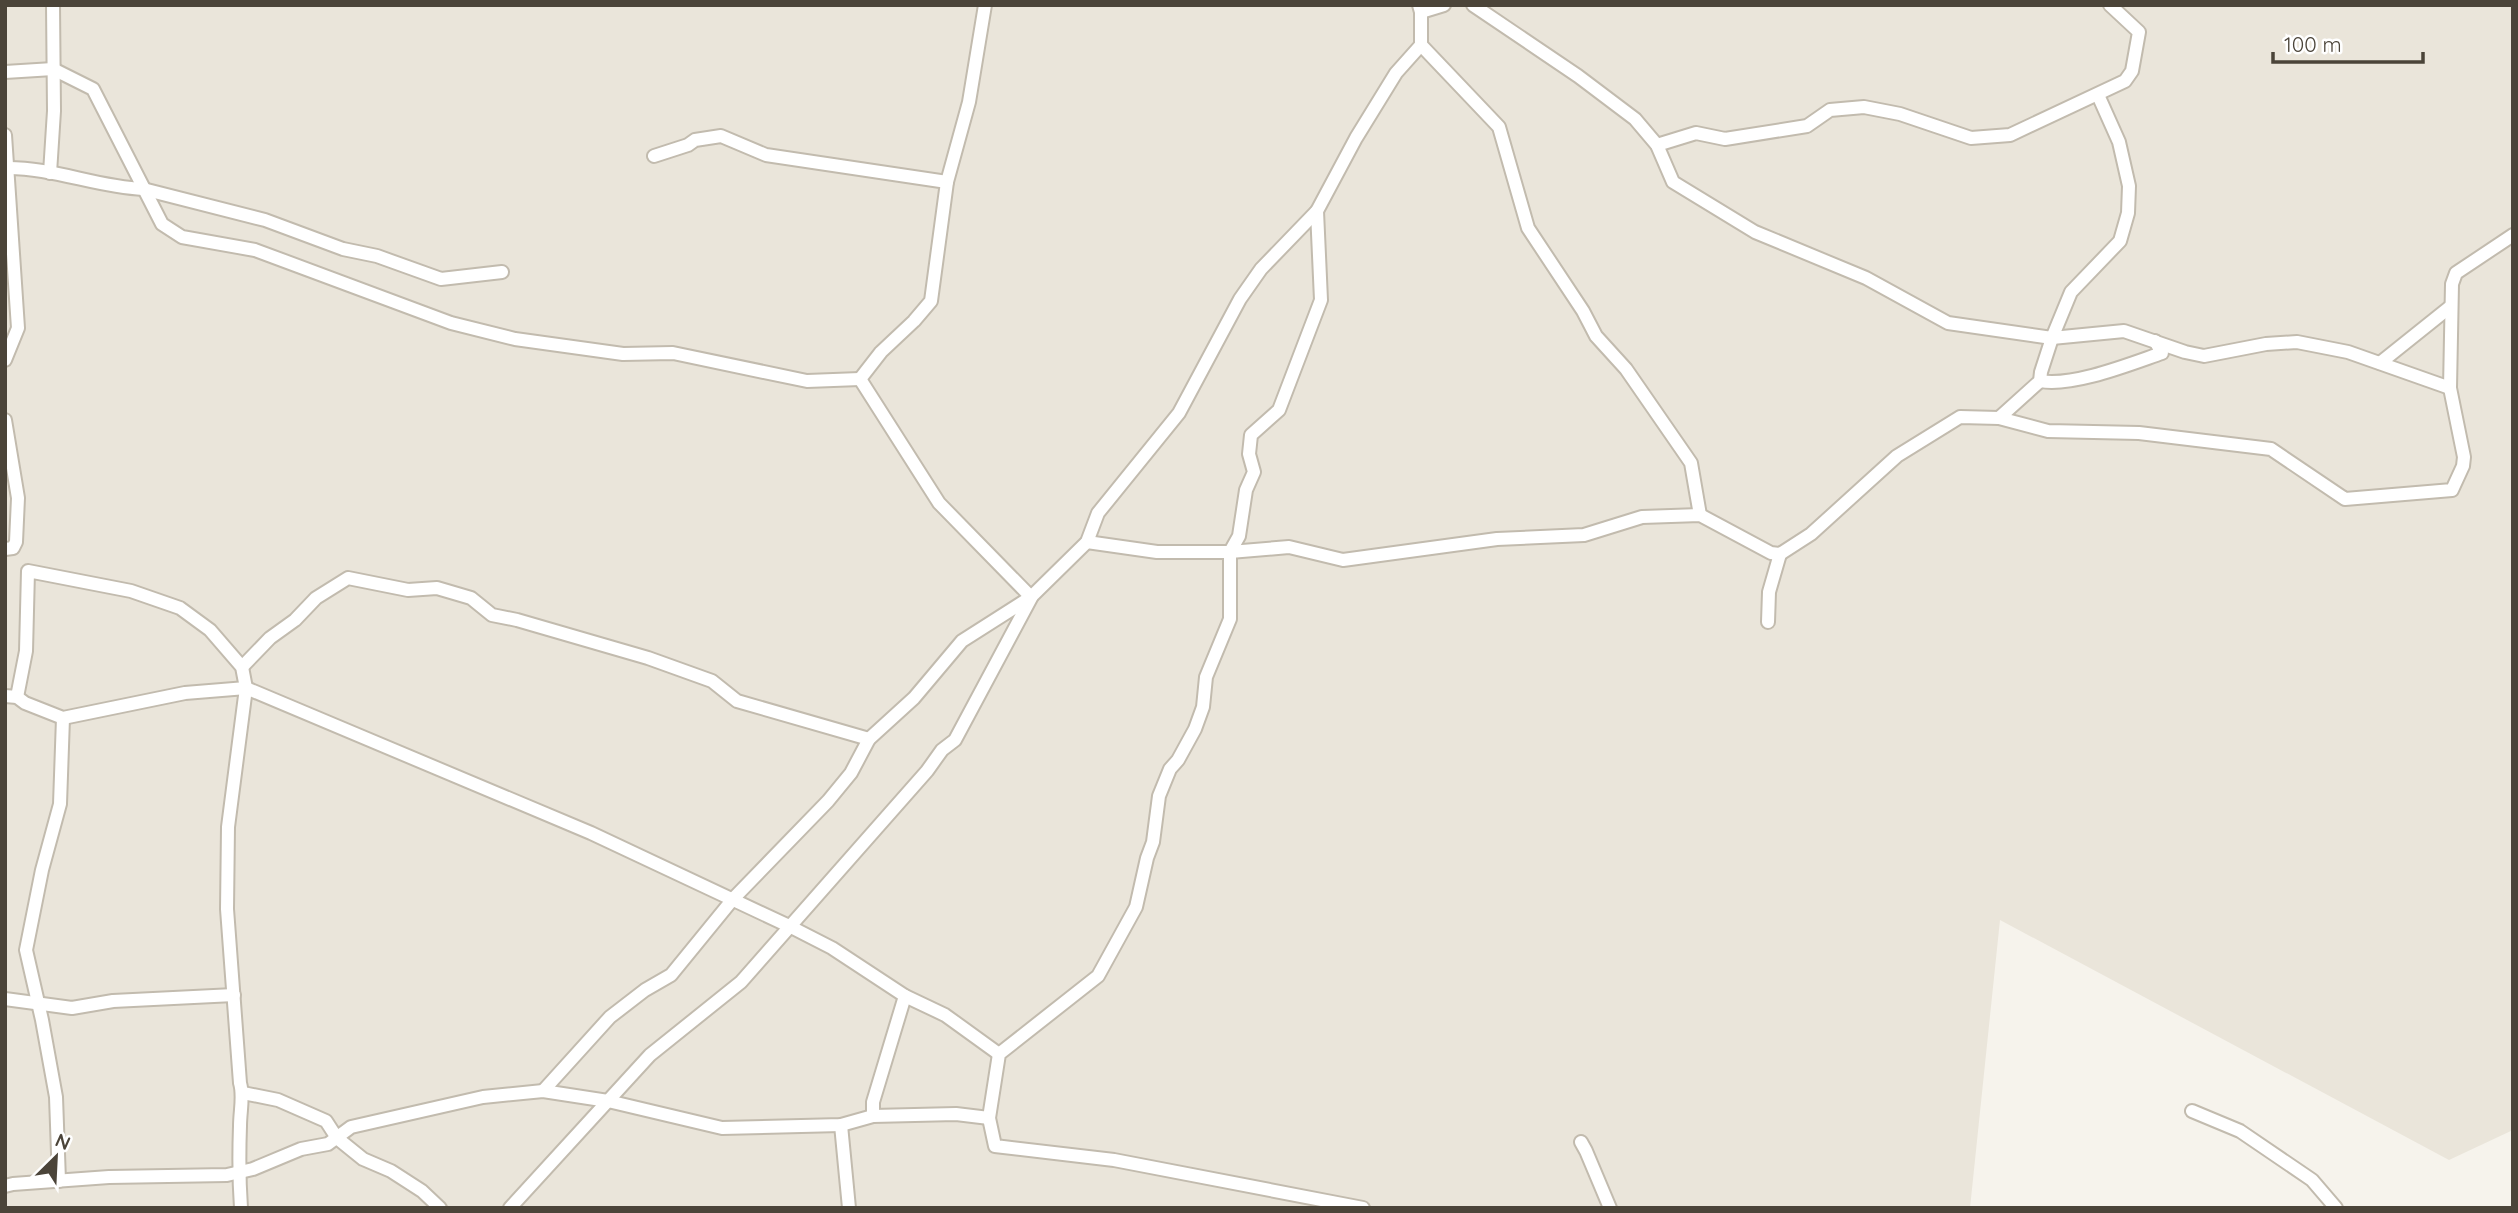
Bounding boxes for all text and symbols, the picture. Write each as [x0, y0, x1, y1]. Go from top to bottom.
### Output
scale bar [2273, 21, 2424, 65]
text: 100 m [2284, 31, 2342, 57]
north arrow [21, 1122, 91, 1192]
text: N [52, 1128, 74, 1155]

